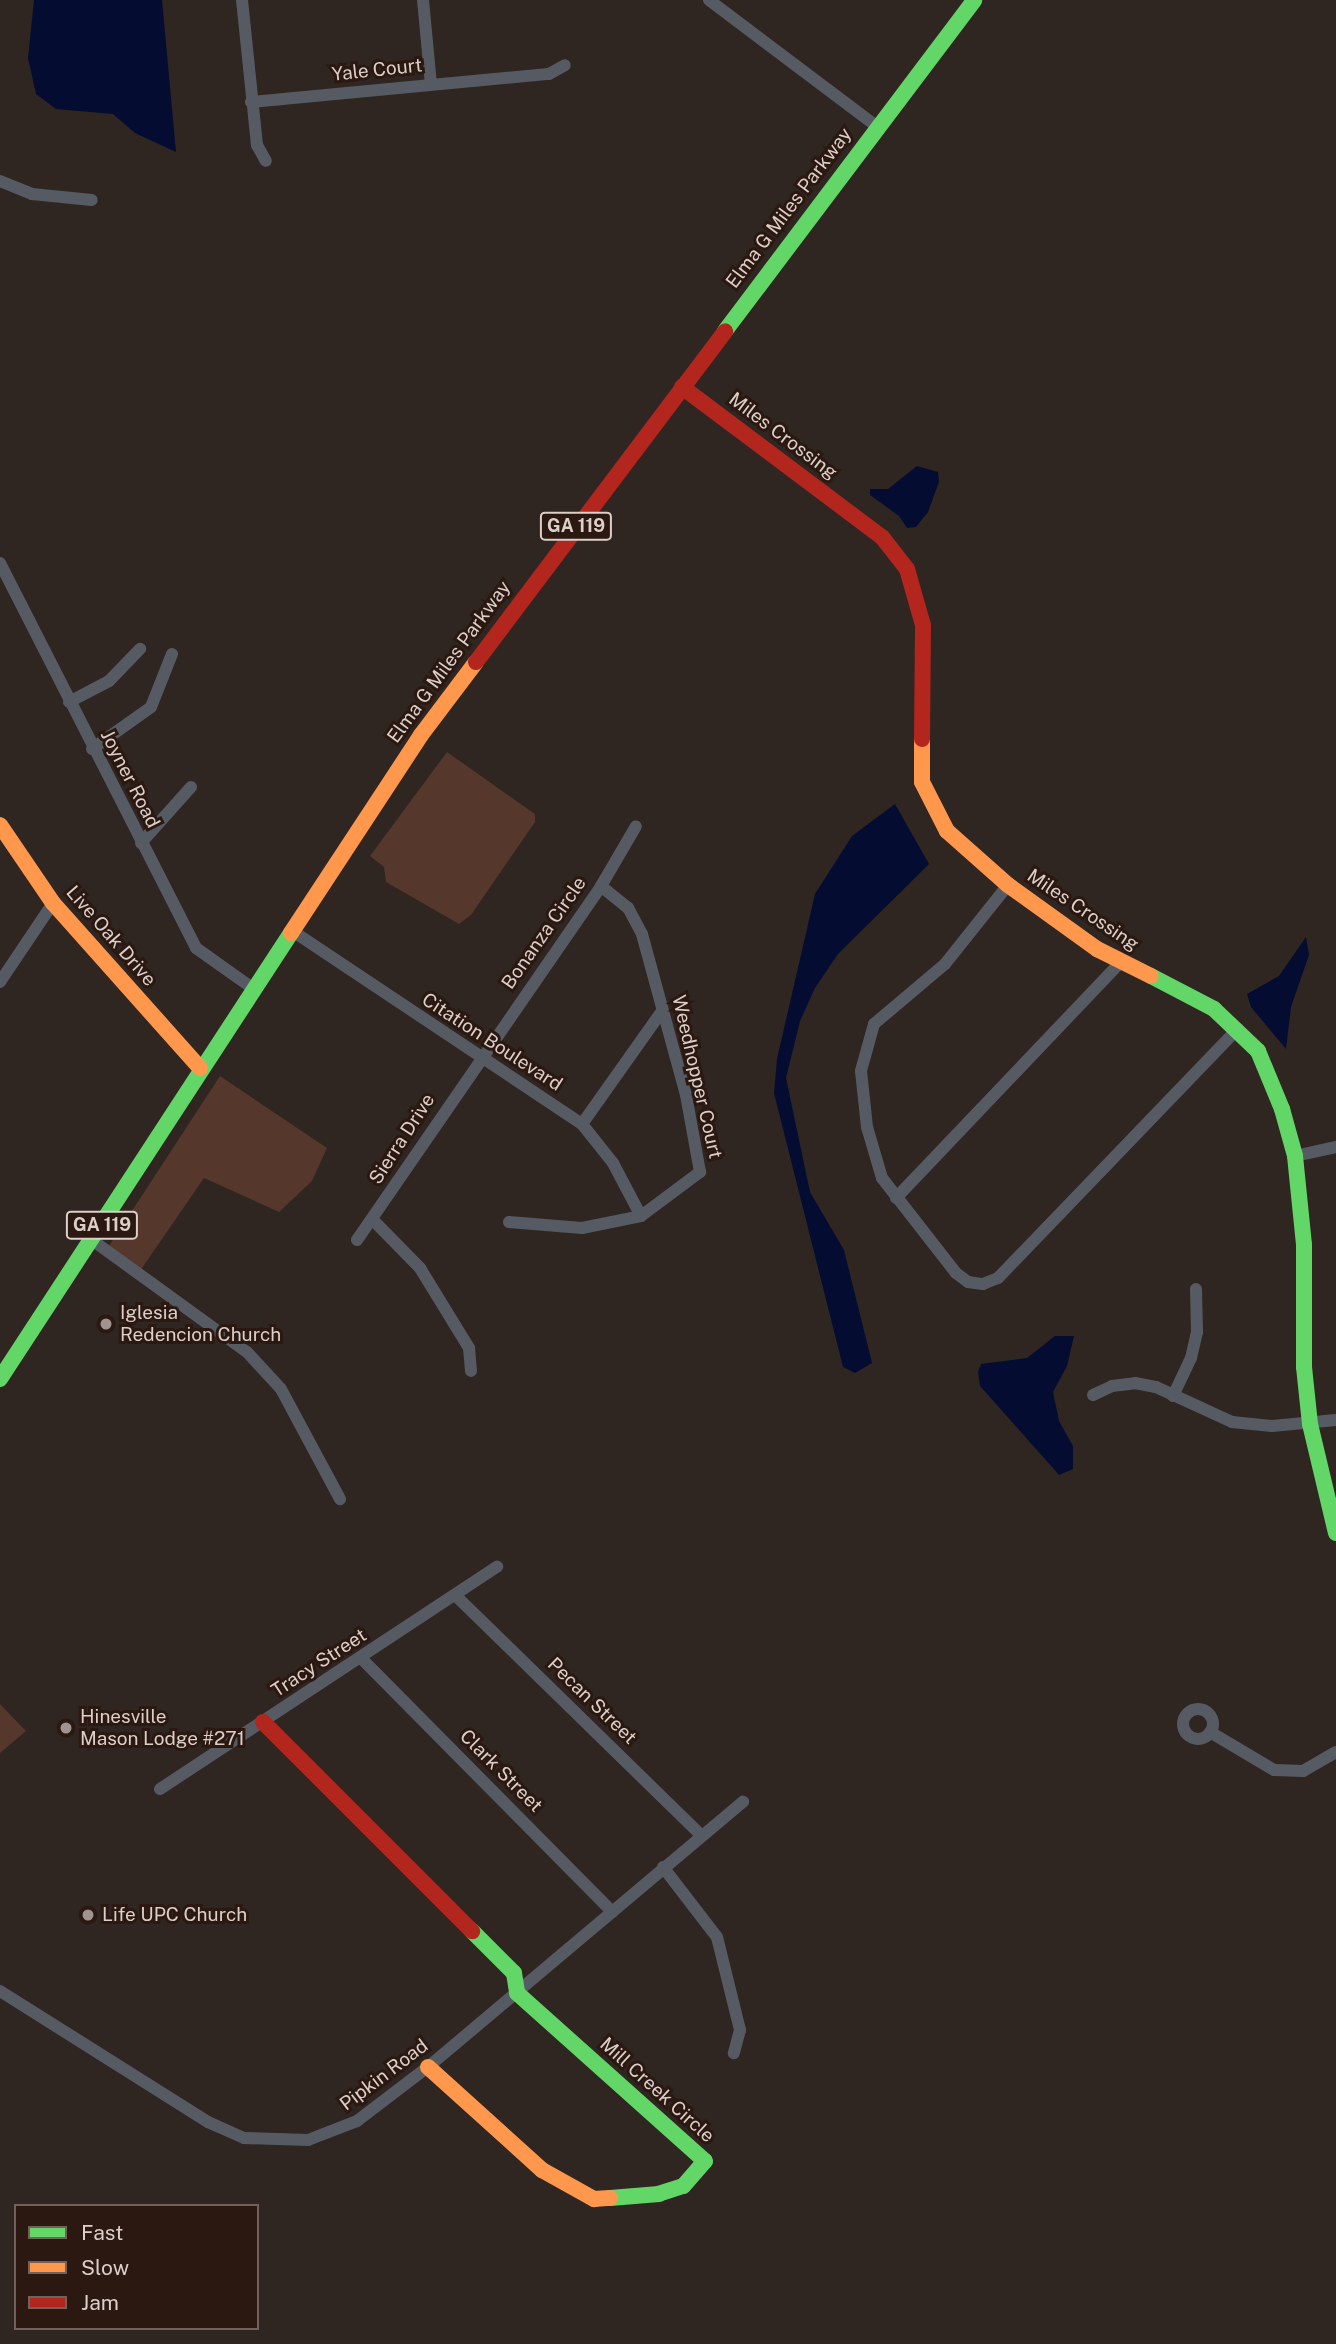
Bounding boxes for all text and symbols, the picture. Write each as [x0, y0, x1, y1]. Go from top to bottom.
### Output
street label: Yale Court [331, 54, 423, 86]
street label: Elma G Miles Parkway [721, 123, 857, 293]
street label: Miles Crossing [724, 388, 842, 484]
road number: GA 119 [539, 512, 613, 540]
street label: Elma G Miles Parkway [383, 576, 515, 748]
street label: Joyner Road [96, 726, 164, 832]
street label: Miles Crossing [1023, 864, 1143, 956]
street label: Bonanza Circle [497, 873, 591, 993]
street label: Live Oak Drive [61, 881, 161, 991]
street label: Citation Boulevard [418, 988, 566, 1096]
street label: Weedhopper Court [667, 993, 727, 1161]
street label: Sierra Drive [364, 1089, 440, 1189]
road number: GA 119 [65, 1210, 139, 1240]
place label: Iglesia Redencion Church [120, 1302, 281, 1346]
marker: Iglesia Redencion Church [98, 1316, 114, 1332]
street label: Tracy Street [267, 1624, 371, 1702]
street label: Pecan Street [543, 1653, 641, 1749]
place label: Hinesville Mason Lodge #271 [80, 1706, 245, 1750]
marker: Hinesville Mason Lodge #271 [58, 1720, 74, 1736]
street label: Clark Street [455, 1725, 547, 1817]
place label: Life UPC Church [102, 1904, 247, 1926]
marker: Life UPC Church [80, 1907, 96, 1923]
street label: Mill Creek Circle [595, 2033, 719, 2147]
street label: Pipkin Road [335, 2035, 433, 2115]
legend [14, 2204, 259, 2330]
text: Fast [81, 2220, 123, 2245]
text: Slow [81, 2255, 129, 2280]
text: Jam [81, 2290, 119, 2315]

